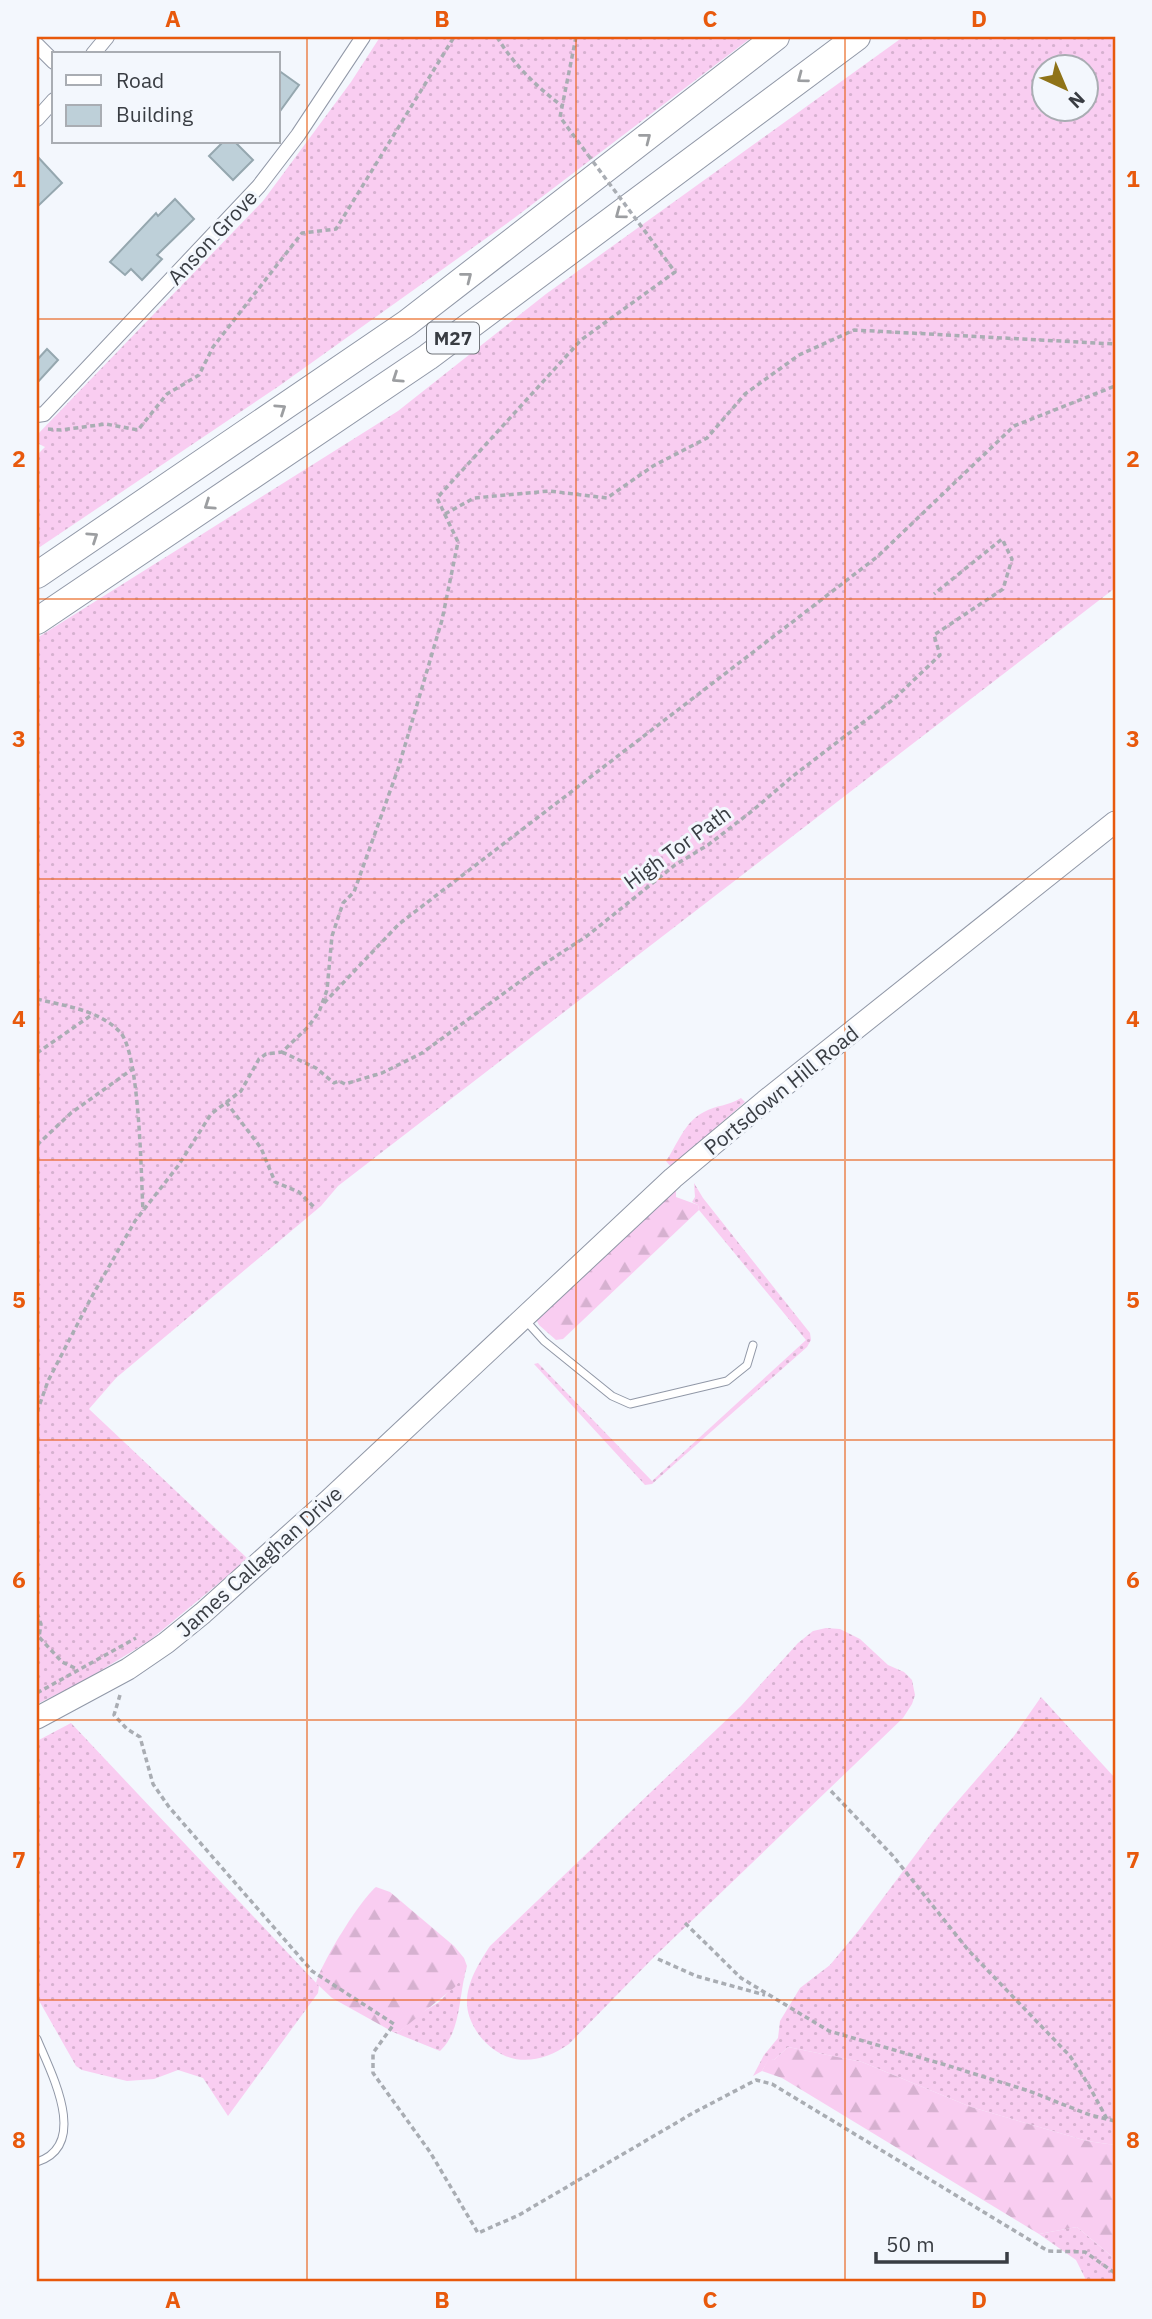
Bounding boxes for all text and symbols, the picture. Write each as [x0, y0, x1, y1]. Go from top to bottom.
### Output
text: A [165, 3, 181, 33]
text: B [434, 3, 450, 33]
text: C [703, 3, 718, 33]
text: D [971, 3, 987, 33]
legend [52, 52, 280, 144]
north arrow [1030, 52, 1100, 122]
text: Road [116, 66, 164, 94]
one-way arrow [797, 69, 810, 82]
text: N [1064, 87, 1090, 114]
text: Building [116, 100, 193, 128]
one-way arrow [639, 133, 651, 146]
text: 1 [12, 163, 26, 193]
text: 1 [1126, 163, 1140, 193]
street label: Anson Grove [161, 184, 263, 290]
one-way arrow [615, 205, 627, 218]
one-way arrow [459, 273, 471, 286]
road number: M27 [427, 322, 479, 354]
one-way arrow [392, 370, 405, 382]
one-way arrow [273, 405, 286, 417]
text: 2 [12, 443, 26, 473]
text: 2 [1126, 443, 1140, 473]
one-way arrow [204, 497, 217, 510]
one-way arrow [85, 533, 98, 545]
text: 3 [12, 723, 26, 753]
text: 3 [1126, 723, 1140, 753]
street label: High Tor Path [618, 799, 736, 895]
text: 4 [12, 1003, 26, 1033]
text: 4 [1126, 1003, 1140, 1033]
street label: Portsdown Hill Road [698, 1019, 864, 1161]
text: 5 [12, 1284, 26, 1314]
text: 5 [1126, 1284, 1140, 1314]
street label: James Callaghan Drive [170, 1479, 348, 1643]
text: 6 [12, 1564, 26, 1594]
text: 6 [1126, 1564, 1140, 1594]
text: 7 [12, 1844, 26, 1874]
text: 7 [1126, 1844, 1140, 1874]
text: 8 [12, 2124, 26, 2154]
text: 8 [1126, 2124, 1140, 2154]
scale bar [876, 2221, 1007, 2265]
text: 50 m [886, 2230, 935, 2258]
text: A [165, 2284, 181, 2314]
text: B [434, 2284, 450, 2314]
text: C [703, 2284, 718, 2314]
text: D [971, 2284, 987, 2314]

